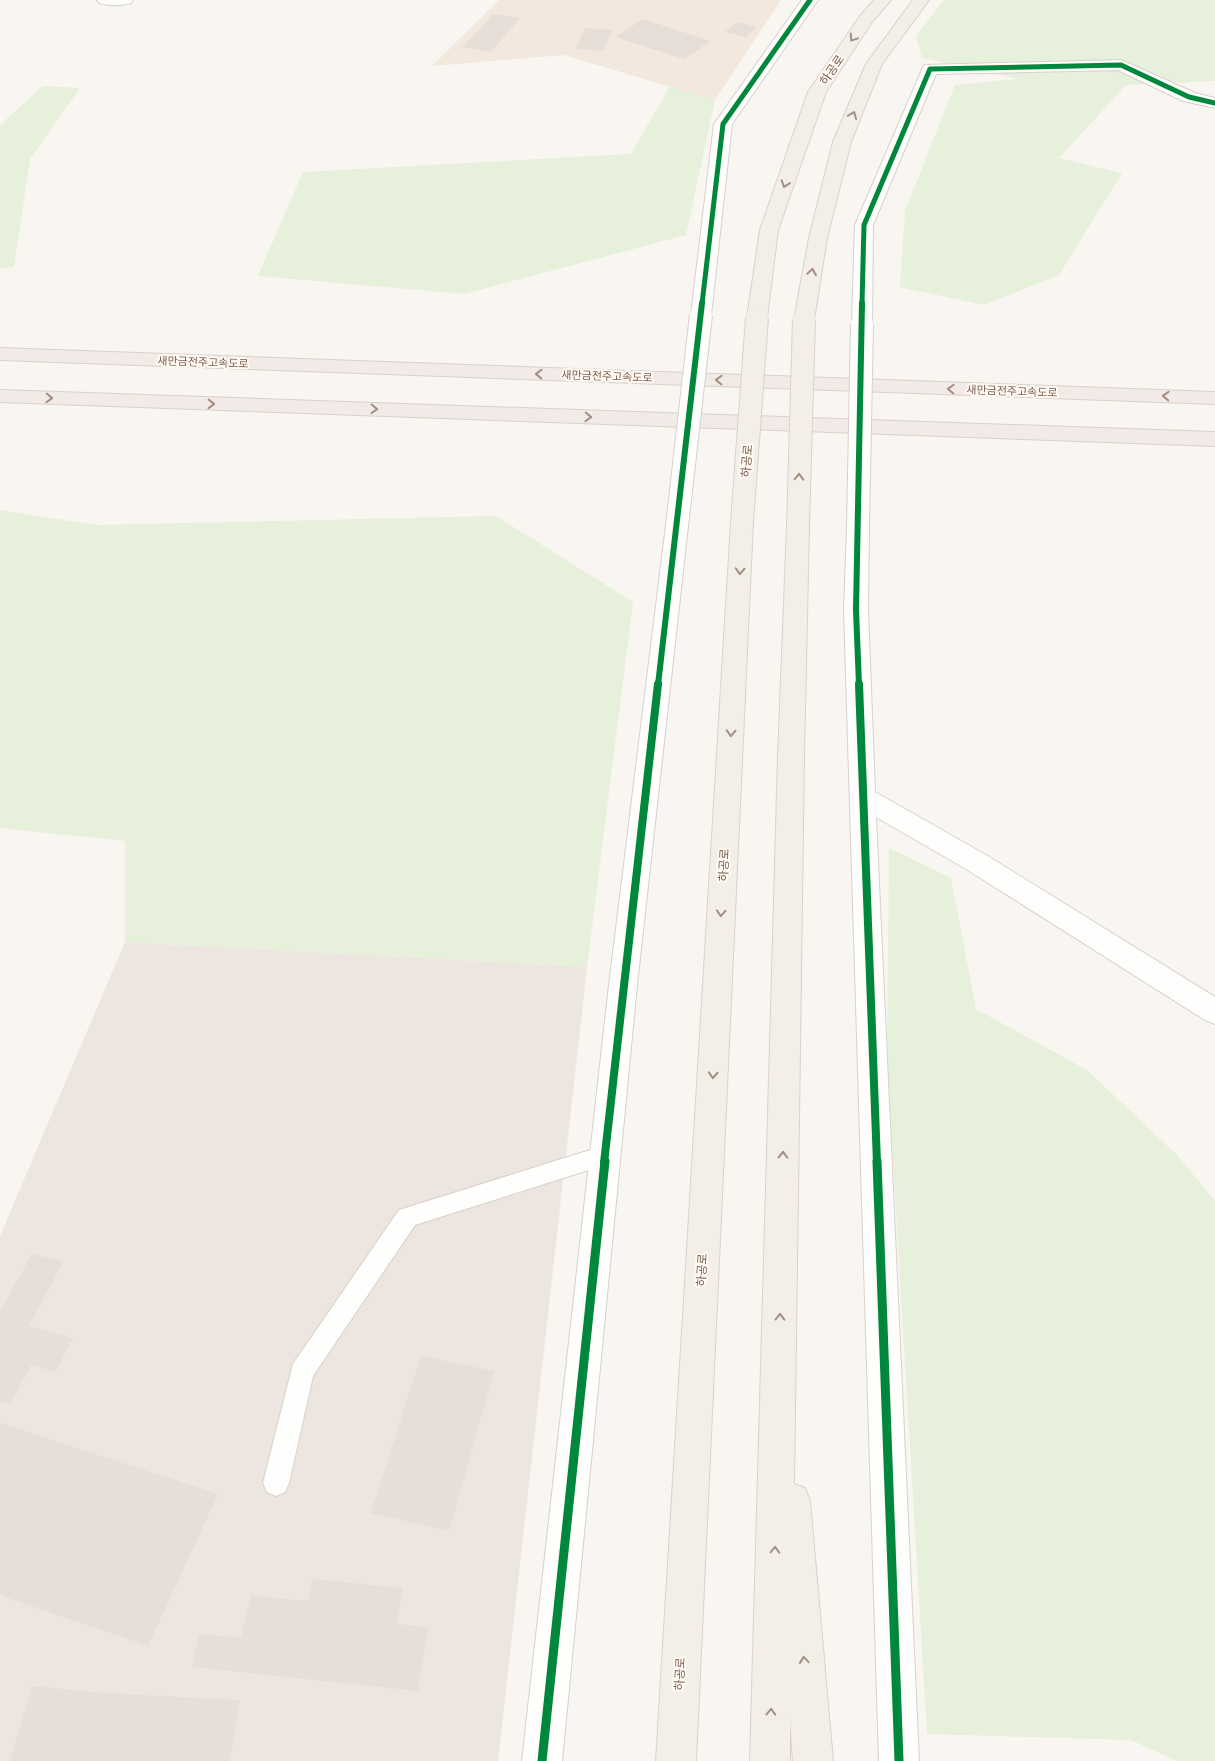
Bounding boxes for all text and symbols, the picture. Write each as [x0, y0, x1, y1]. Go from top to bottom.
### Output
one-way arrow [850, 33, 859, 42]
street label: 하공로 [816, 52, 848, 88]
one-way arrow [847, 111, 858, 120]
one-way arrow [781, 180, 791, 188]
one-way arrow [806, 267, 817, 275]
street label: 새만금전주고속도로 [157, 353, 249, 372]
street label: 새만금전주고속도로 [561, 367, 653, 386]
one-way arrow [535, 369, 542, 379]
one-way arrow [715, 375, 723, 386]
street label: 새만금전주고속도로 [966, 382, 1058, 401]
one-way arrow [947, 383, 955, 394]
one-way arrow [1162, 391, 1170, 402]
one-way arrow [45, 393, 53, 403]
one-way arrow [207, 398, 215, 409]
one-way arrow [370, 404, 378, 415]
one-way arrow [585, 412, 593, 422]
street label: 하공로 [738, 444, 756, 478]
one-way arrow [794, 473, 805, 481]
one-way arrow [734, 567, 745, 575]
one-way arrow [726, 730, 736, 738]
street label: 하공로 [715, 848, 733, 882]
one-way arrow [716, 909, 727, 917]
one-way arrow [707, 1072, 718, 1080]
one-way arrow [778, 1151, 789, 1159]
street label: 하공로 [693, 1253, 711, 1287]
one-way arrow [775, 1313, 786, 1321]
one-way arrow [770, 1546, 780, 1554]
one-way arrow [799, 1656, 810, 1664]
street label: 하공로 [671, 1657, 689, 1691]
one-way arrow [766, 1708, 777, 1716]

